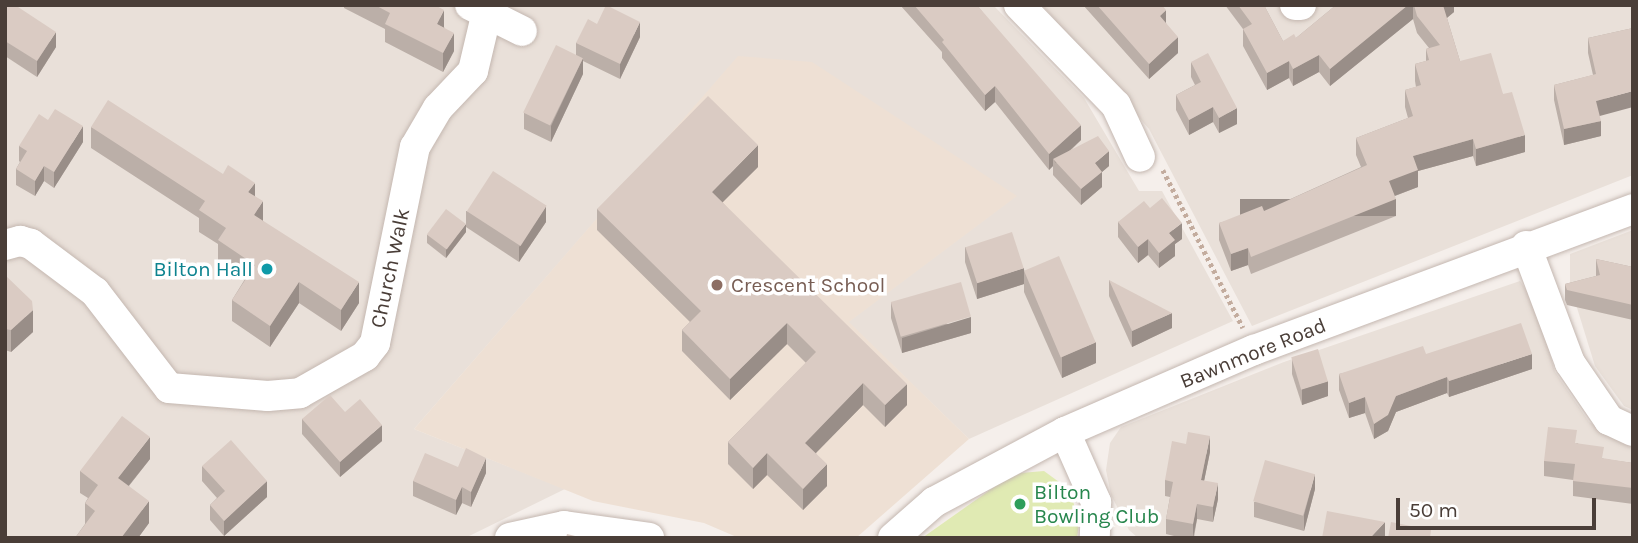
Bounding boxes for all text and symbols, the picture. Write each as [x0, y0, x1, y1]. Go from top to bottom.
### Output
street label: Church Walk [365, 206, 415, 330]
place label: Bilton Hall [153, 256, 253, 282]
marker: Bilton Hall [259, 261, 275, 277]
place label: Crescent School [731, 272, 885, 298]
marker: Crescent School [709, 277, 725, 293]
street label: Bawnmore Road [1176, 312, 1330, 394]
place label: Bilton Bowling Club [1034, 479, 1159, 529]
scale bar [1400, 484, 1600, 528]
marker: Bilton Bowling Club [1012, 496, 1028, 512]
text: 50 m [1409, 498, 1458, 522]

